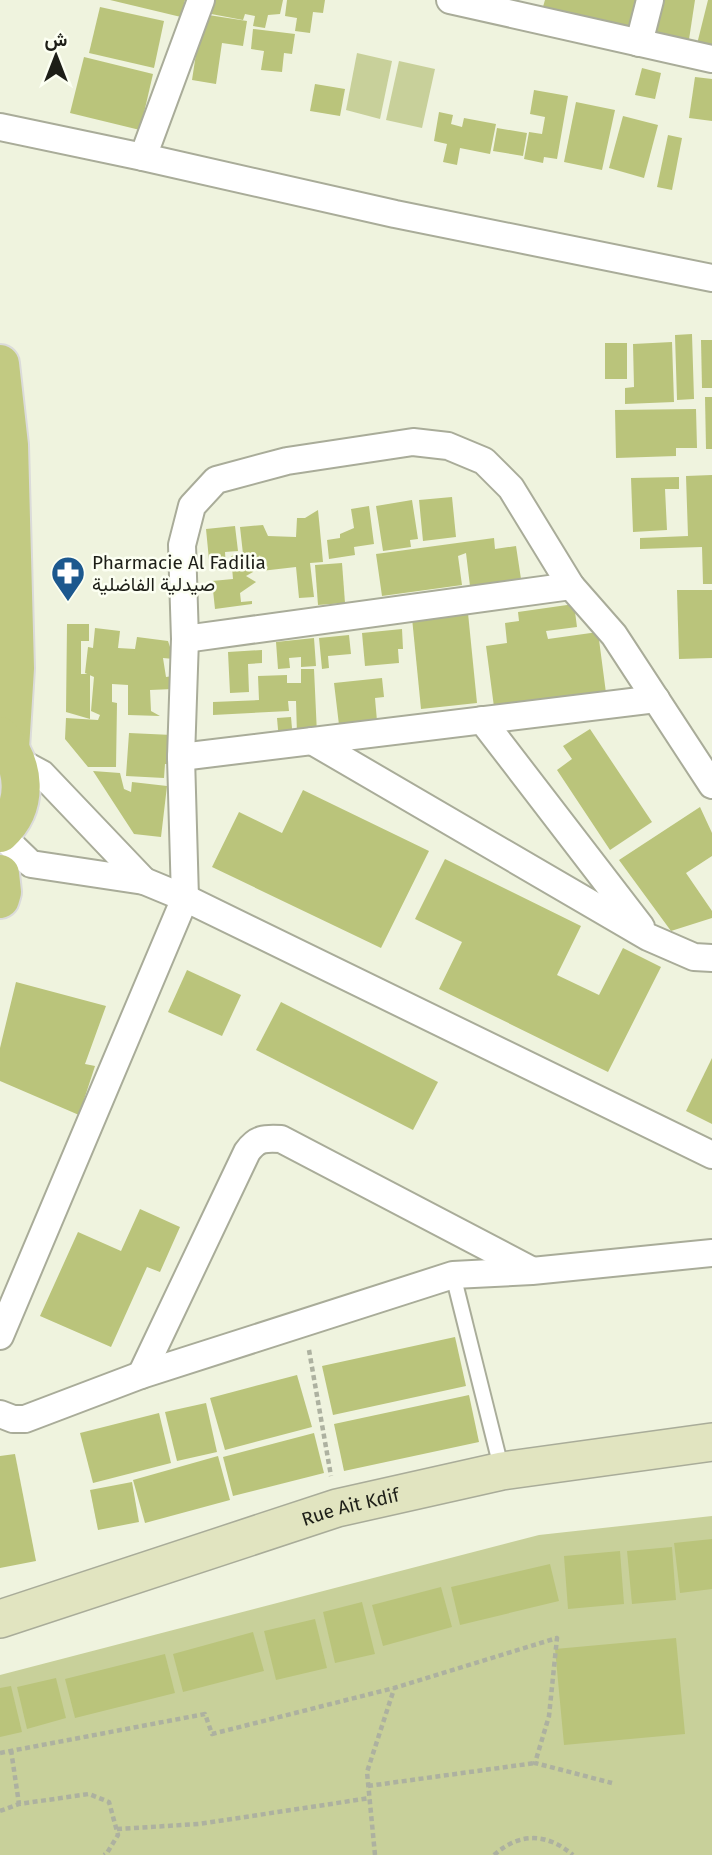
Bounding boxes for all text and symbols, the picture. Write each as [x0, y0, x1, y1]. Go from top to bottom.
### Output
north arrow [21, 21, 91, 91]
text: ش [45, 28, 68, 51]
place label: Pharmacie Al Fadilia صيدلية الفاضلية [92, 551, 266, 596]
pharmacy icon: Pharmacie Al Fadilia صيدلية الفاضلية [49, 554, 87, 603]
street label: Rue Ait Kdif [298, 1483, 403, 1530]

